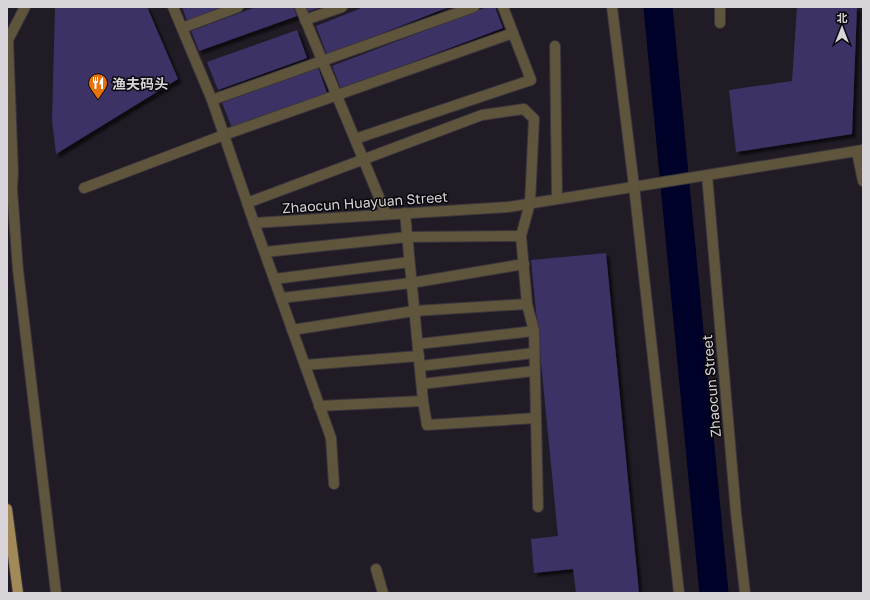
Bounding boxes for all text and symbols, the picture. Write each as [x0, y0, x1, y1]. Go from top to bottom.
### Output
north arrow [822, 8, 862, 48]
text: 北 [837, 11, 848, 24]
restaurant icon: 渔夫码头 [87, 72, 109, 100]
place label: 渔夫码头 [112, 75, 168, 92]
street label: Zhaocun Huayuan Street [282, 188, 448, 216]
street label: Zhaocun Street [698, 334, 724, 438]

